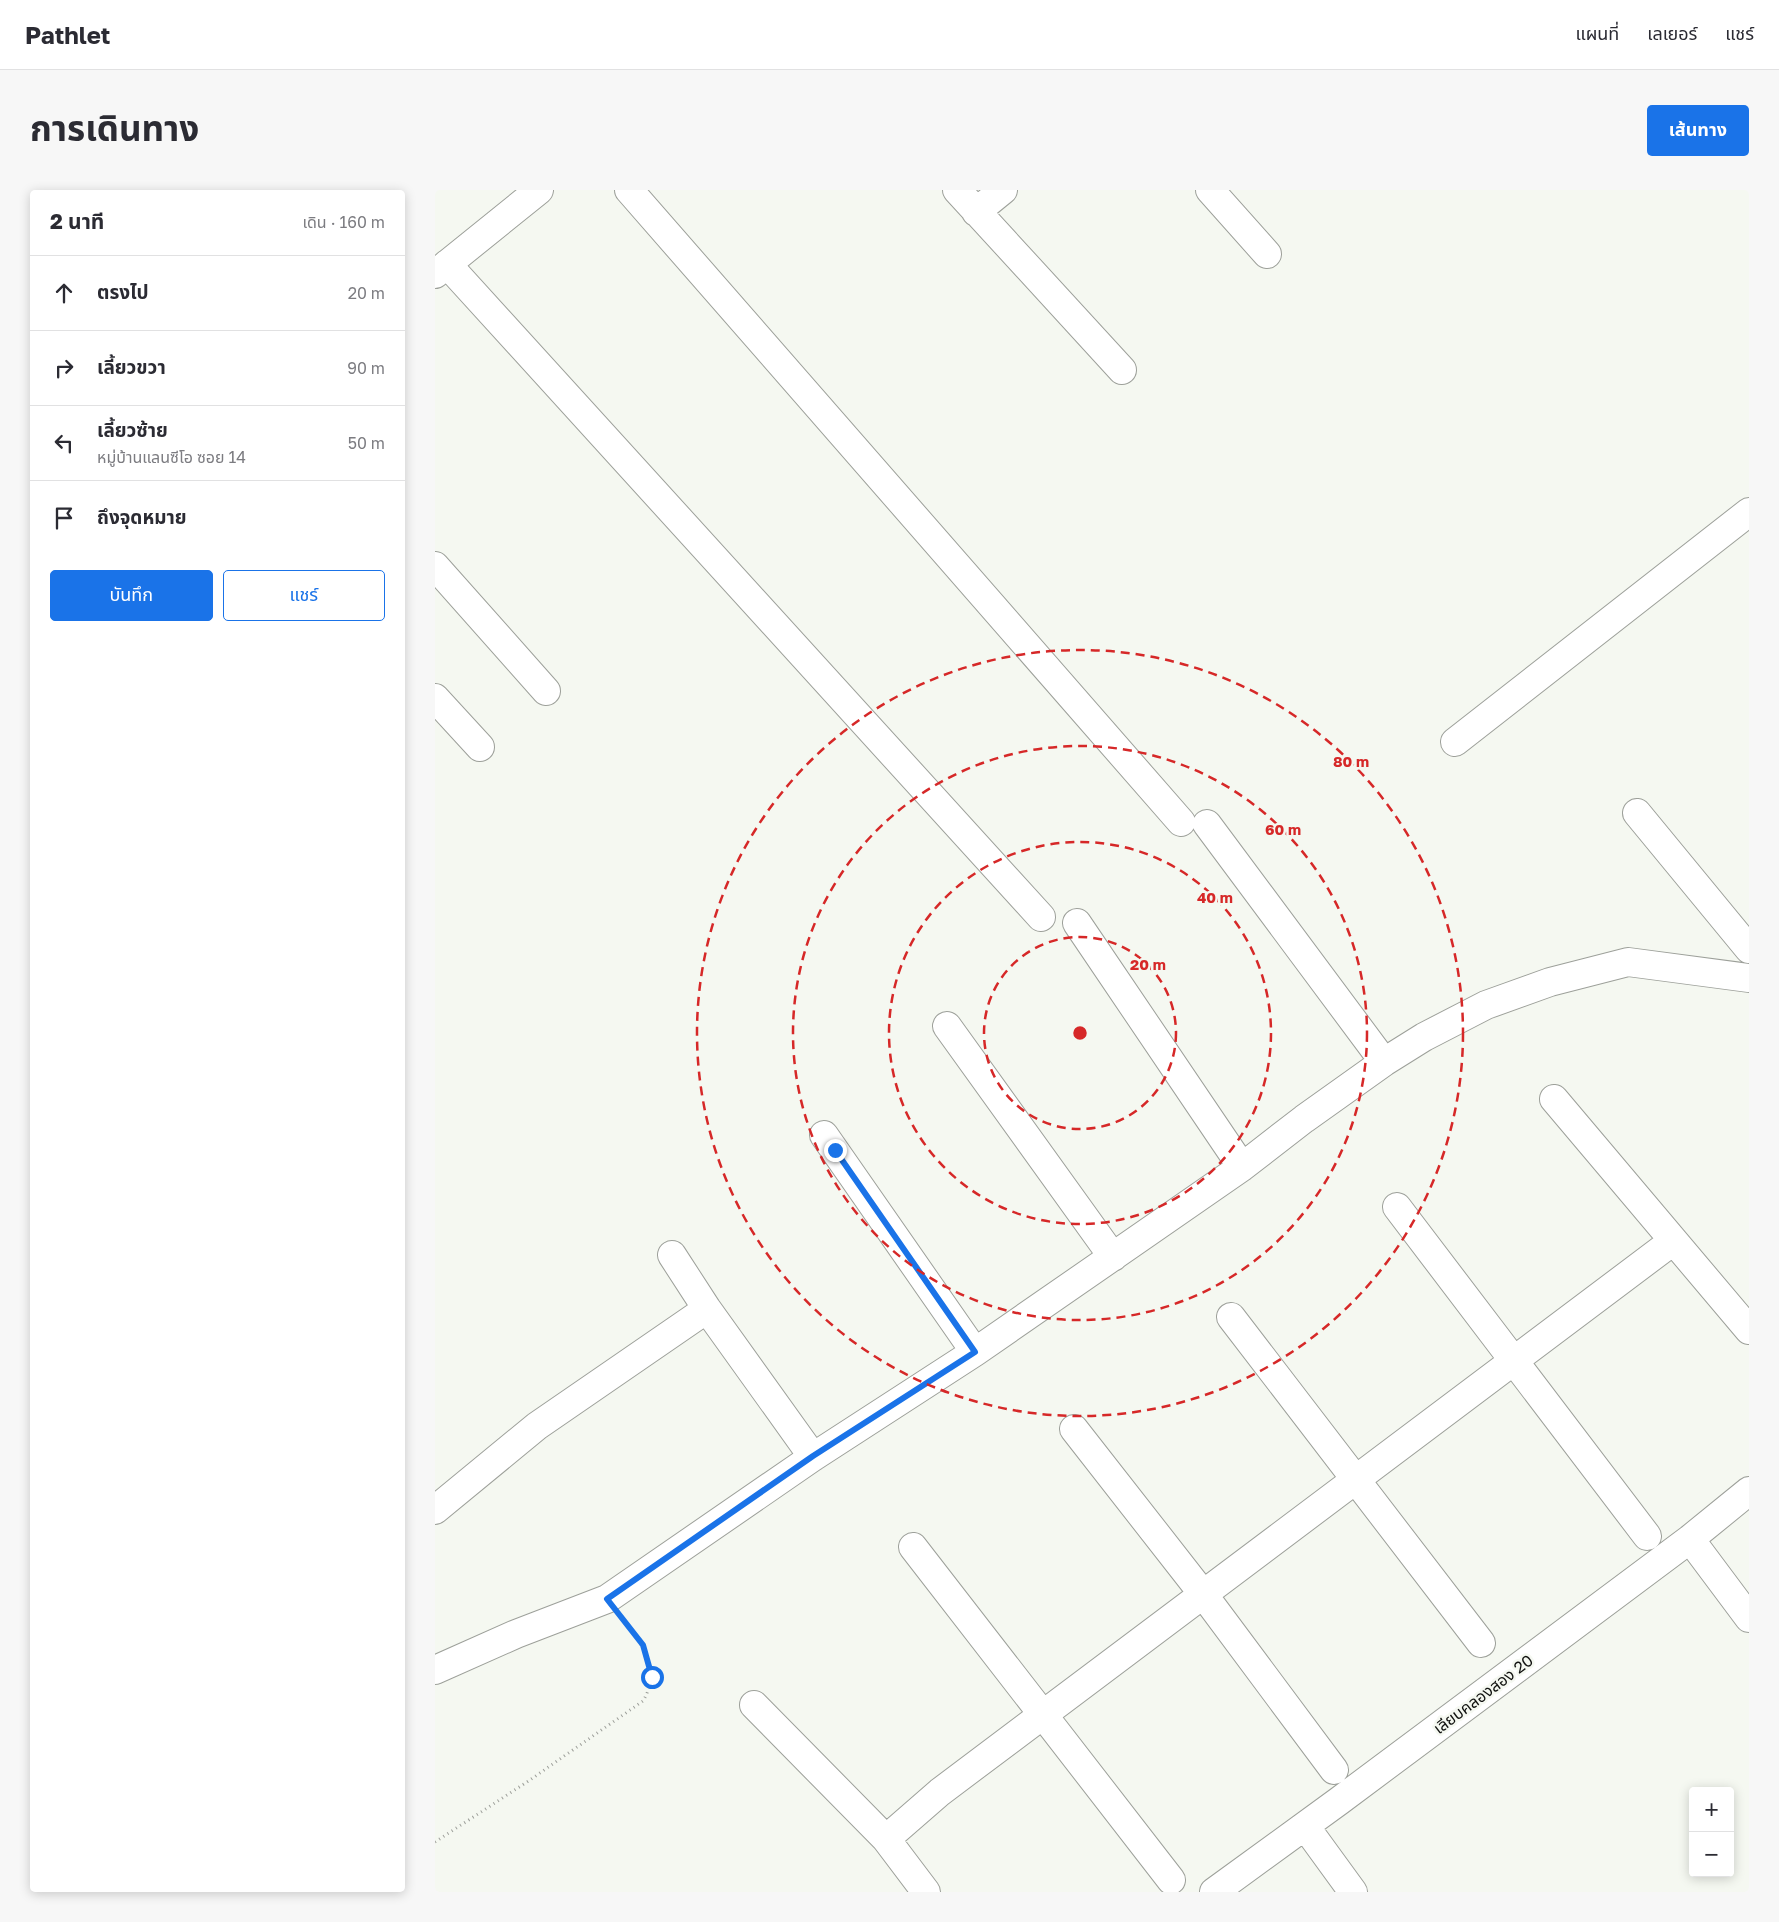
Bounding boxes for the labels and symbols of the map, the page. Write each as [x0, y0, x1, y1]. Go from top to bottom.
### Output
text: 80 m [1333, 752, 1369, 770]
text: 60 m [1265, 820, 1301, 838]
text: 40 m [1197, 888, 1233, 906]
text: 20 m [1130, 955, 1166, 973]
centre of rings [1071, 1024, 1089, 1042]
route end [824, 1139, 847, 1162]
street label: เลียบคลองสอง 20 [1429, 1650, 1537, 1738]
route start [641, 1666, 664, 1689]

